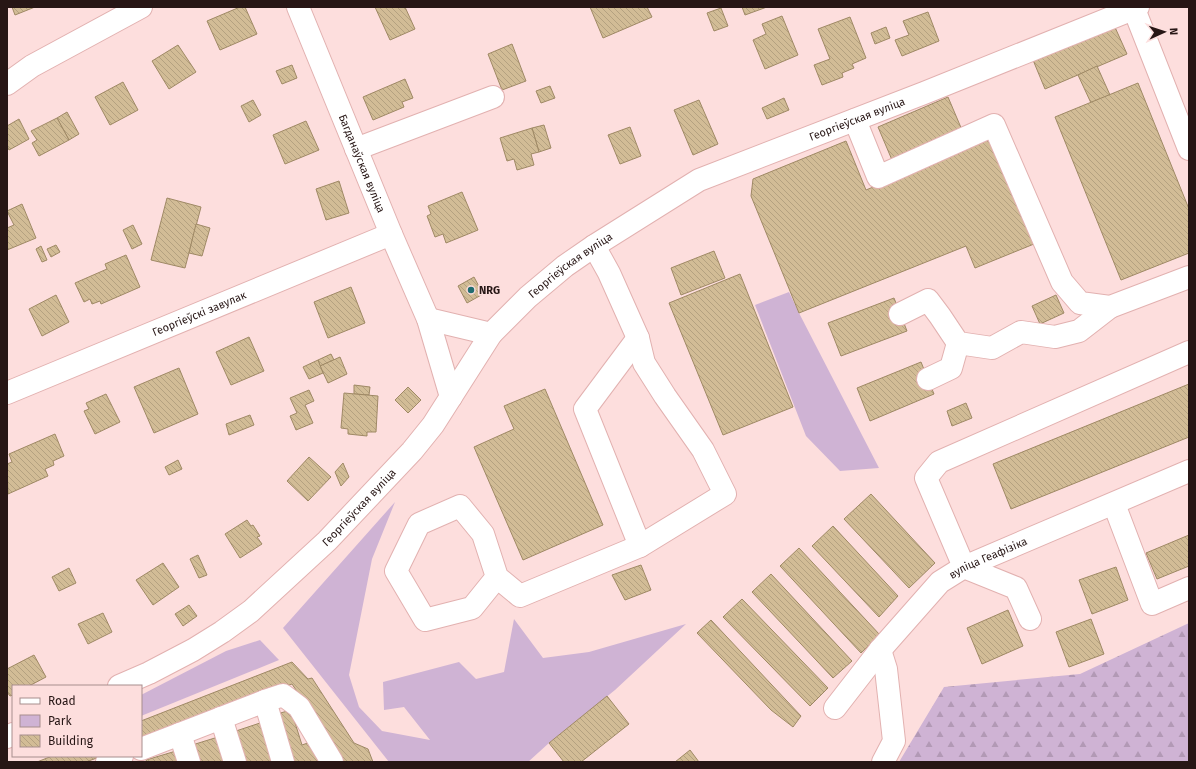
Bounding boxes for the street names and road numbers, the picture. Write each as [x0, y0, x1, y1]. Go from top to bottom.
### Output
street label: Георгіеўская вуліца [807, 94, 907, 143]
street label: Багданаўская вуліца [336, 112, 388, 215]
street label: Георгіеўская вуліца [525, 230, 615, 301]
street label: Георгіеўскі завулак [150, 288, 248, 339]
street label: Георгіеўская вуліца [319, 466, 398, 549]
street label: вуліца Геафізіка [946, 534, 1029, 581]

